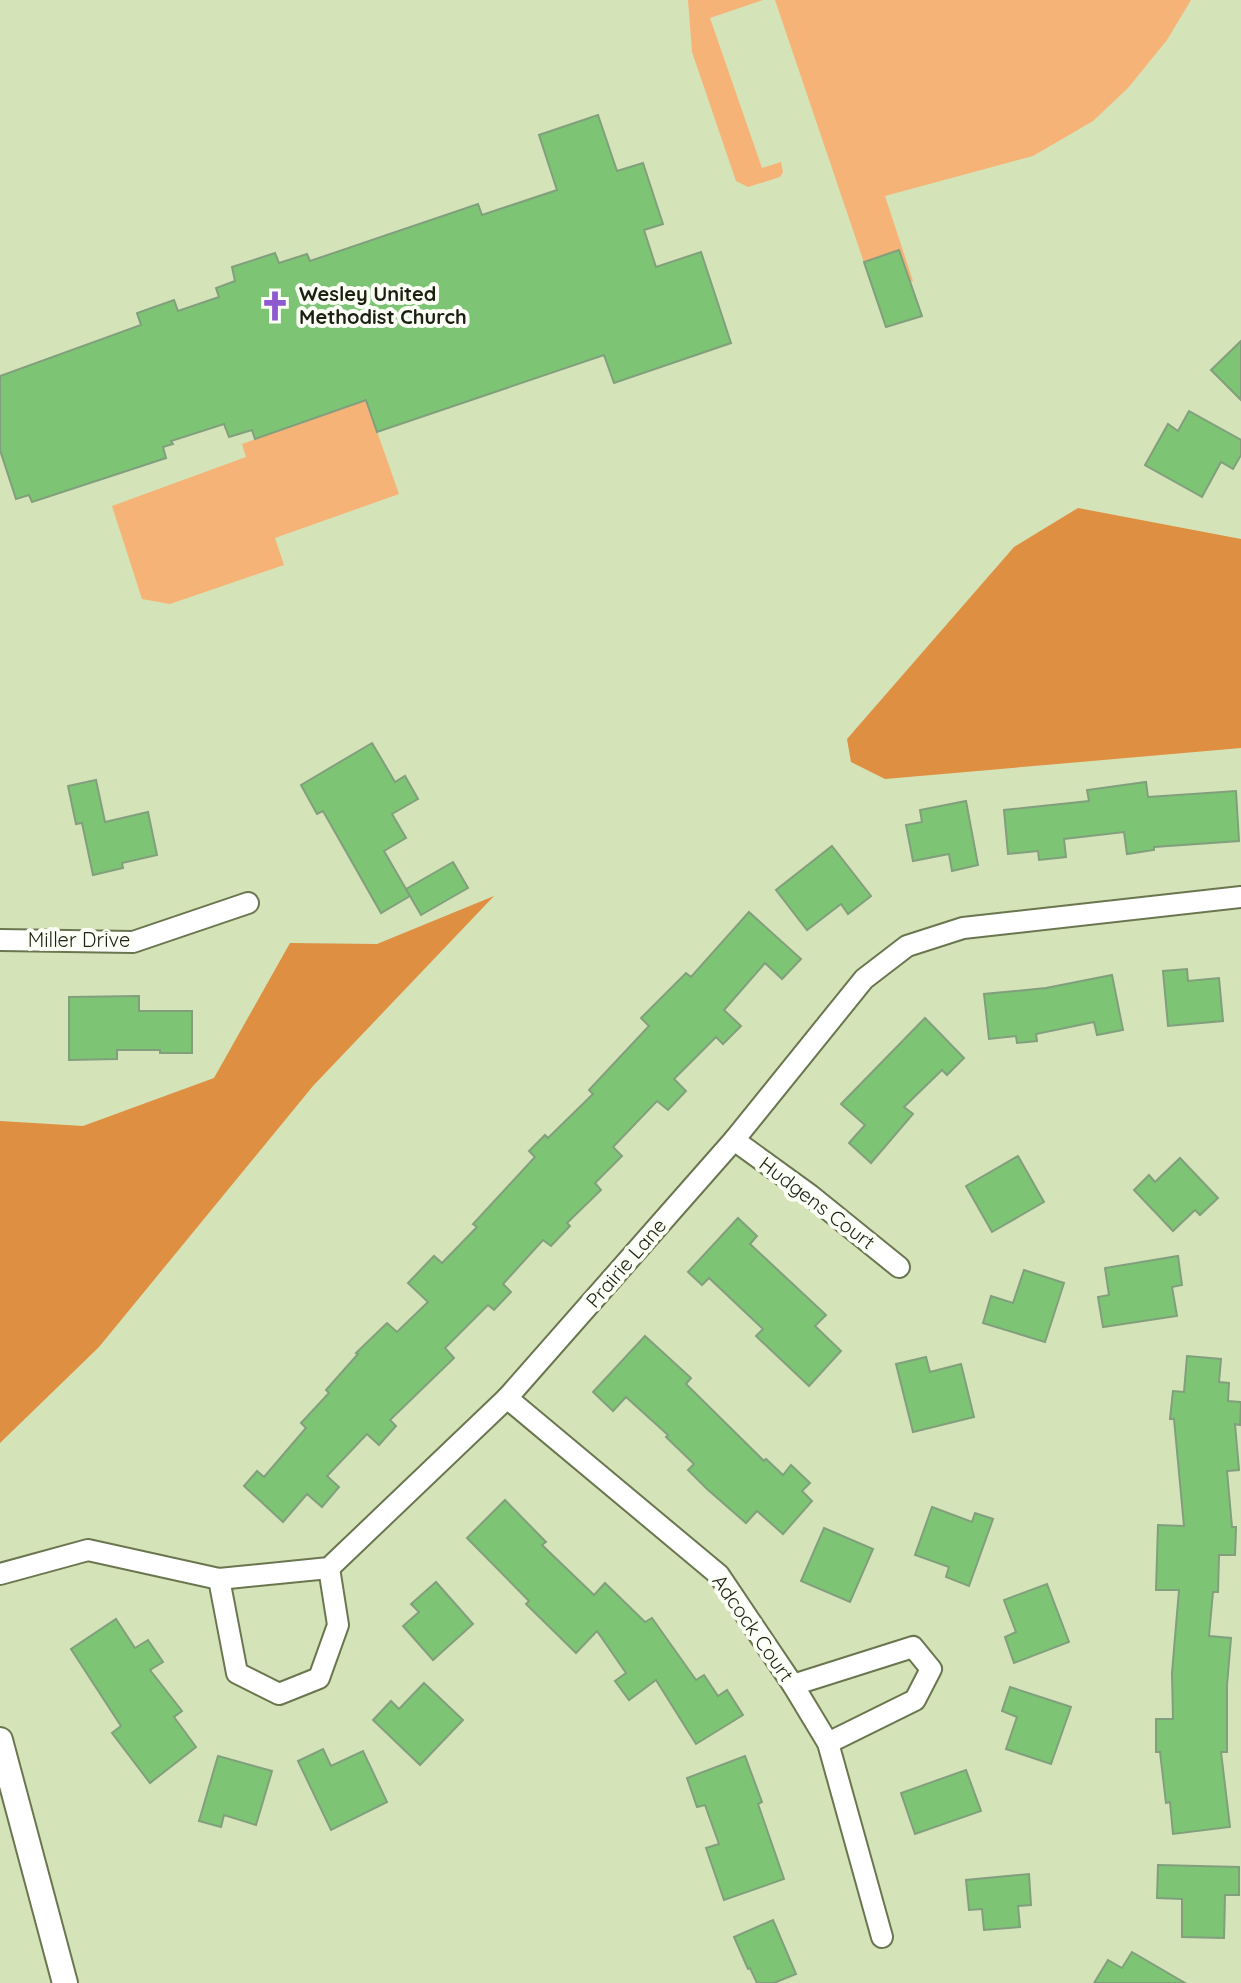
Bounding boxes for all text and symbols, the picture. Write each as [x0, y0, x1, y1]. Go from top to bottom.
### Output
place label: Wesley United Methodist Church [299, 281, 467, 329]
church icon: Wesley United Methodist Church [258, 289, 292, 323]
street label: Miller Drive [28, 927, 130, 952]
street label: Hudgens Court [754, 1151, 880, 1254]
street label: Prairie Lane [580, 1213, 671, 1312]
street label: Adcock Court [707, 1569, 800, 1686]

